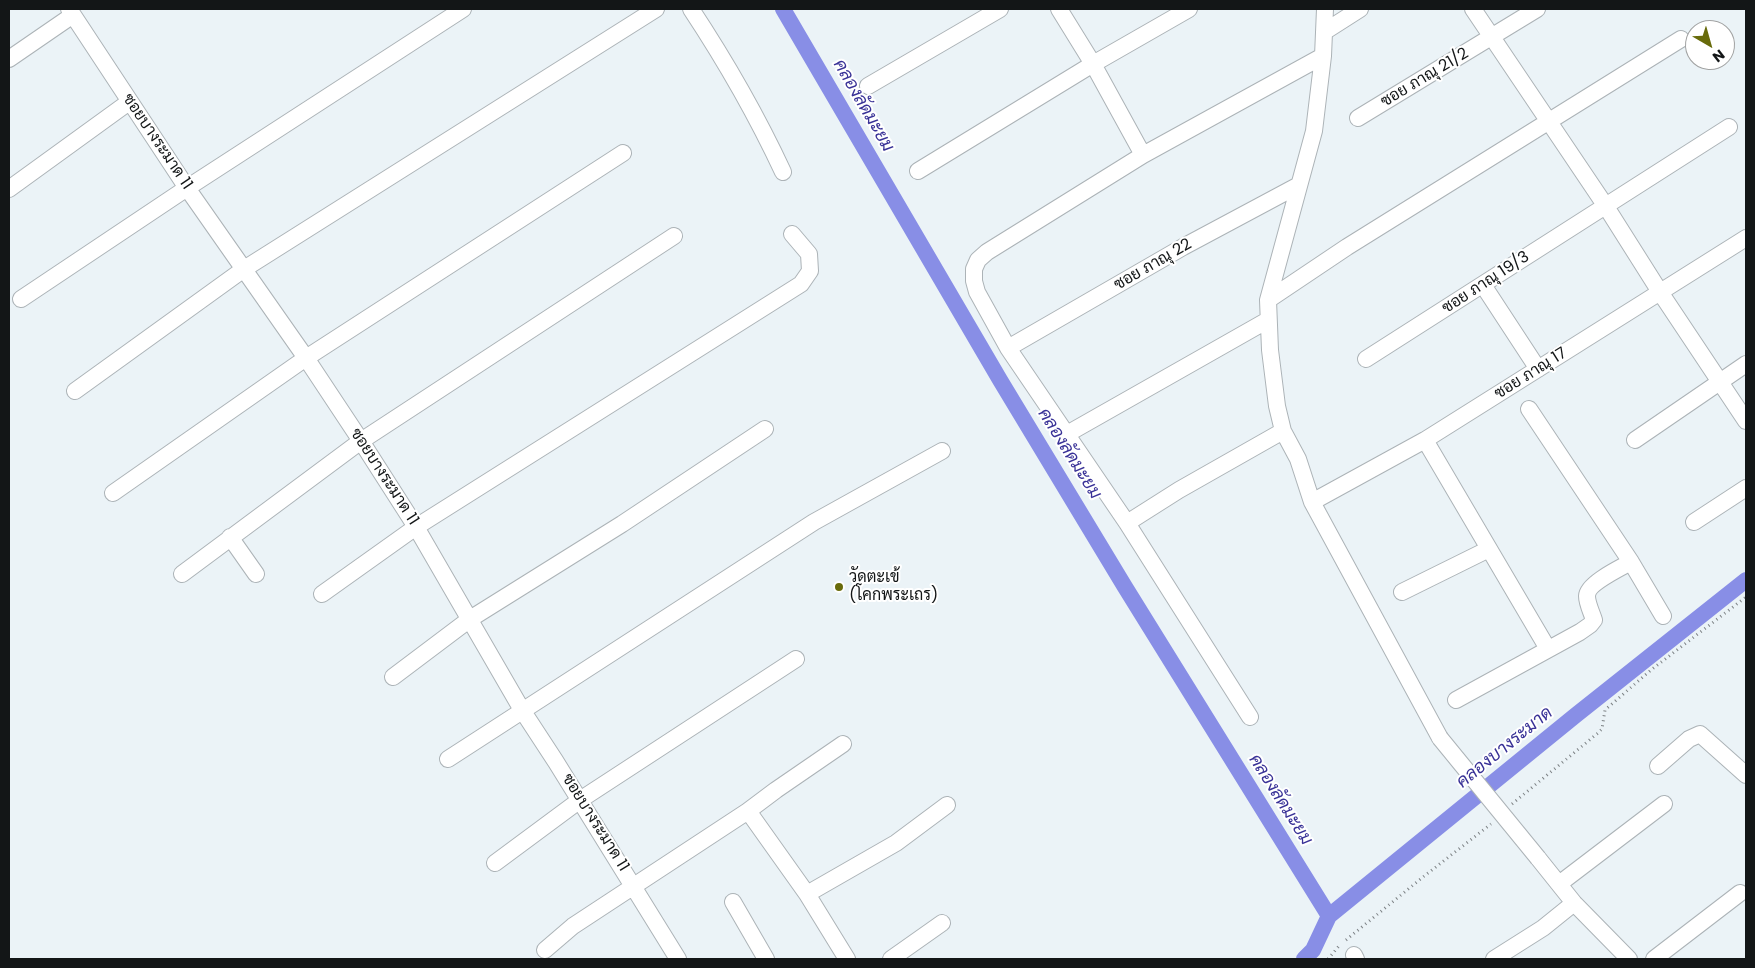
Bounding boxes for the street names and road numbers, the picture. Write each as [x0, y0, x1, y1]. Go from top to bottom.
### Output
street label: ซอย ภาณุ 21/2 [1378, 44, 1472, 112]
street label: ซอยบางระมาด 11 [118, 90, 196, 194]
street label: ซอย ภาณุ 22 [1111, 235, 1195, 295]
street label: ซอย ภาณุ 19/3 [1439, 248, 1533, 318]
street label: ซอย ภาณุ 17 [1491, 344, 1571, 404]
street label: ซอยบางระมาด 11 [346, 425, 422, 529]
street label: ซอยบางระมาด 11 [557, 771, 633, 875]

